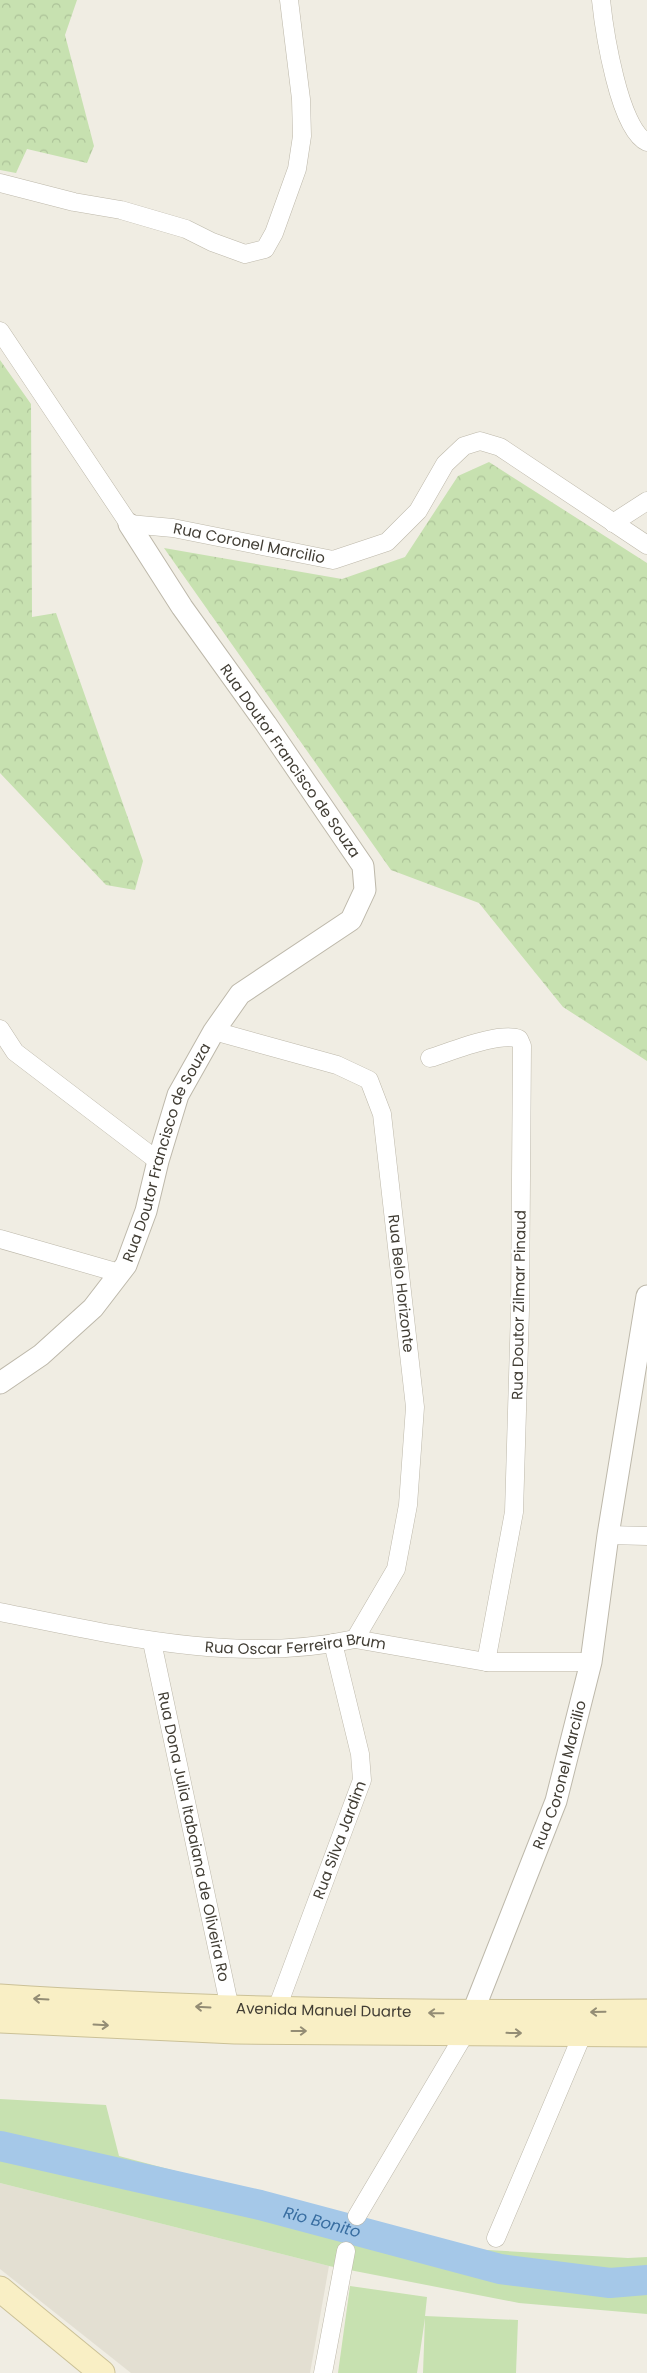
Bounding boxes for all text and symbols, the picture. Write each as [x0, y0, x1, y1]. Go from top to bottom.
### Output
street label: Rua Coronel Marcilio [171, 517, 327, 568]
street label: Rua Doutor Francisco de Souza [215, 660, 366, 862]
street label: Rua Doutor Francisco de Souza [117, 1039, 215, 1265]
street label: Rua Doutor Zilmar Pinaud [506, 1210, 531, 1400]
street label: Rua Belo Horizonte [383, 1213, 420, 1354]
street label: Rua Oscar Ferreira Brum [204, 1628, 388, 1659]
street label: Rua Dona Julia Itabaiana de Oliveira Ro [153, 1690, 235, 1983]
street label: Rua Coronel Marcilio [527, 1698, 591, 1852]
street label: Rua Silva Jardim [308, 1778, 371, 1902]
one-way arrow [33, 1995, 49, 2004]
street label: Avenida Manuel Duarte [236, 1997, 412, 2022]
one-way arrow [196, 2002, 212, 2012]
one-way arrow [591, 2007, 607, 2017]
one-way arrow [428, 2008, 444, 2018]
one-way arrow [93, 2020, 109, 2029]
one-way arrow [290, 2026, 306, 2036]
one-way arrow [506, 2028, 522, 2038]
water label: Rio Bonito [281, 2201, 363, 2243]

